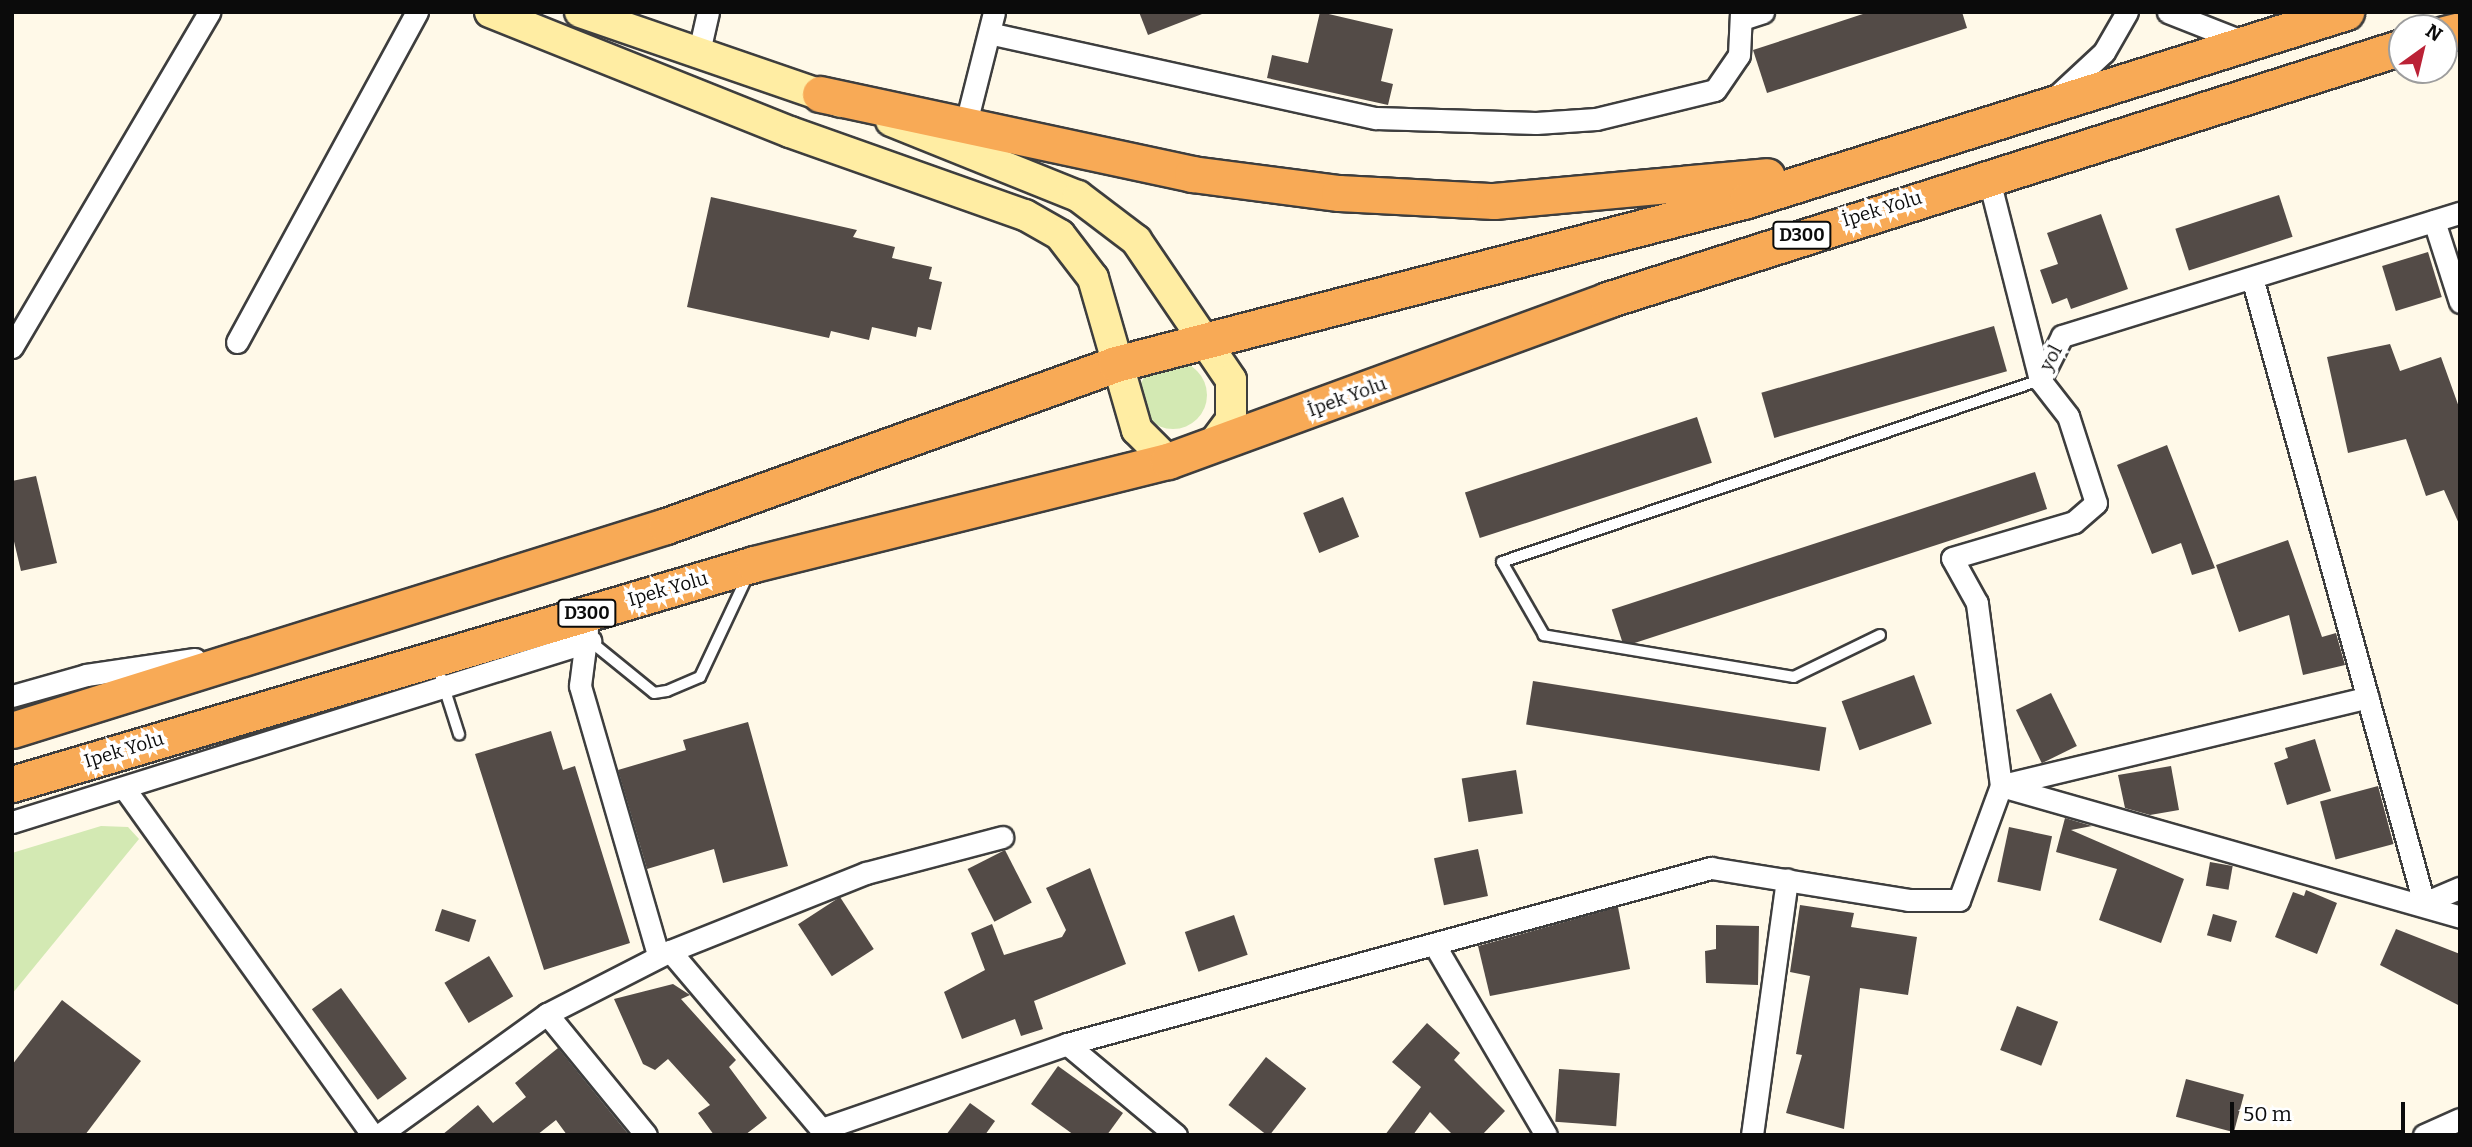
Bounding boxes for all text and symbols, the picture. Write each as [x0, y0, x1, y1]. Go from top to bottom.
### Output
north arrow [2388, 14, 2458, 84]
text: N [2421, 19, 2446, 46]
street label: İpek Yolu [1840, 186, 1924, 232]
road number: D300 [1772, 220, 1832, 249]
street label: yol [2035, 341, 2067, 375]
street label: İpek Yolu [1305, 372, 1389, 422]
street label: Ipek Yolu [625, 567, 711, 611]
road number: D300 [557, 598, 617, 628]
street label: Ipek Yolu [82, 727, 166, 773]
scale bar [2234, 1088, 2409, 1132]
text: 50 m [2243, 1101, 2292, 1127]

